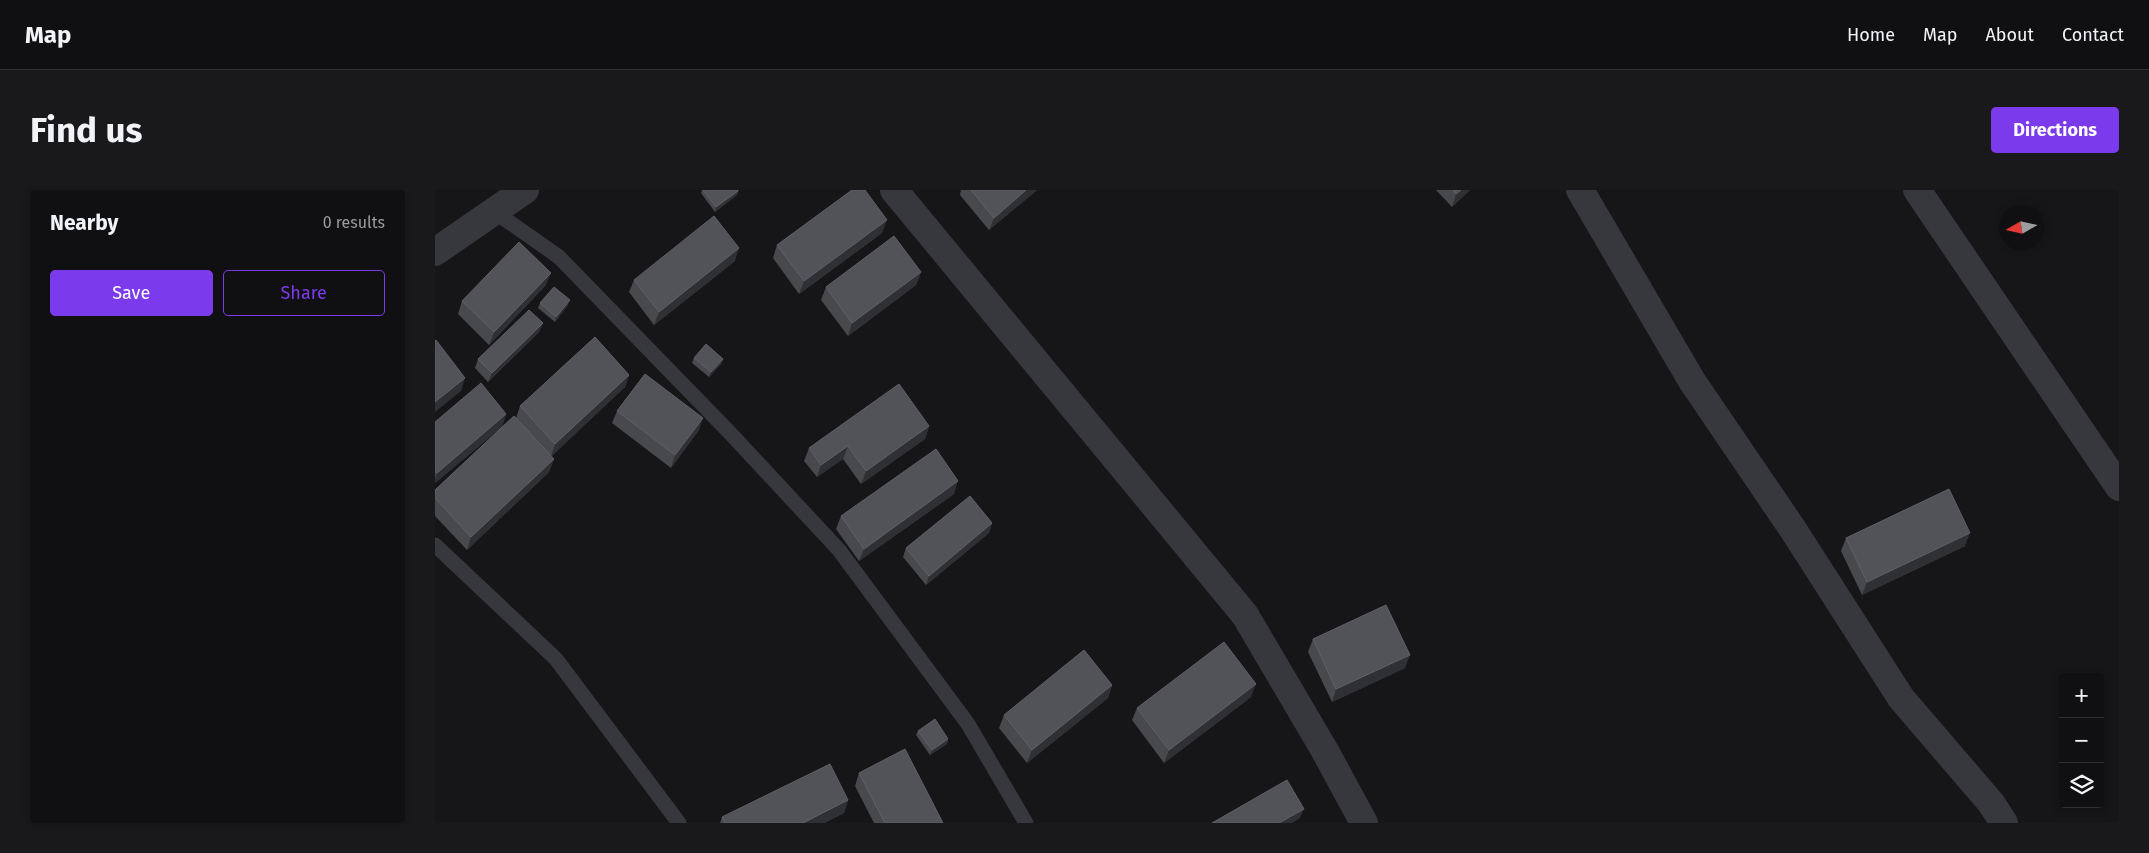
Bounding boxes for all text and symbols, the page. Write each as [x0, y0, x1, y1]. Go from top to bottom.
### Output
text: Map [25, 21, 71, 49]
text: Home [1847, 24, 1895, 46]
text: Map [1923, 24, 1957, 46]
text: About [1985, 24, 2034, 46]
text: Contact [2062, 24, 2124, 46]
button: Directions [1991, 107, 2119, 153]
text: Find us [30, 109, 142, 151]
north arrow [1999, 205, 2044, 250]
text: Nearby [50, 210, 118, 236]
text: 0 results [323, 213, 385, 232]
button: Save [50, 270, 213, 316]
button: Share [223, 270, 385, 316]
map controls [2059, 673, 2104, 808]
button: + [2059, 673, 2104, 718]
button: − [2059, 718, 2104, 763]
button: layers [2059, 763, 2104, 808]

